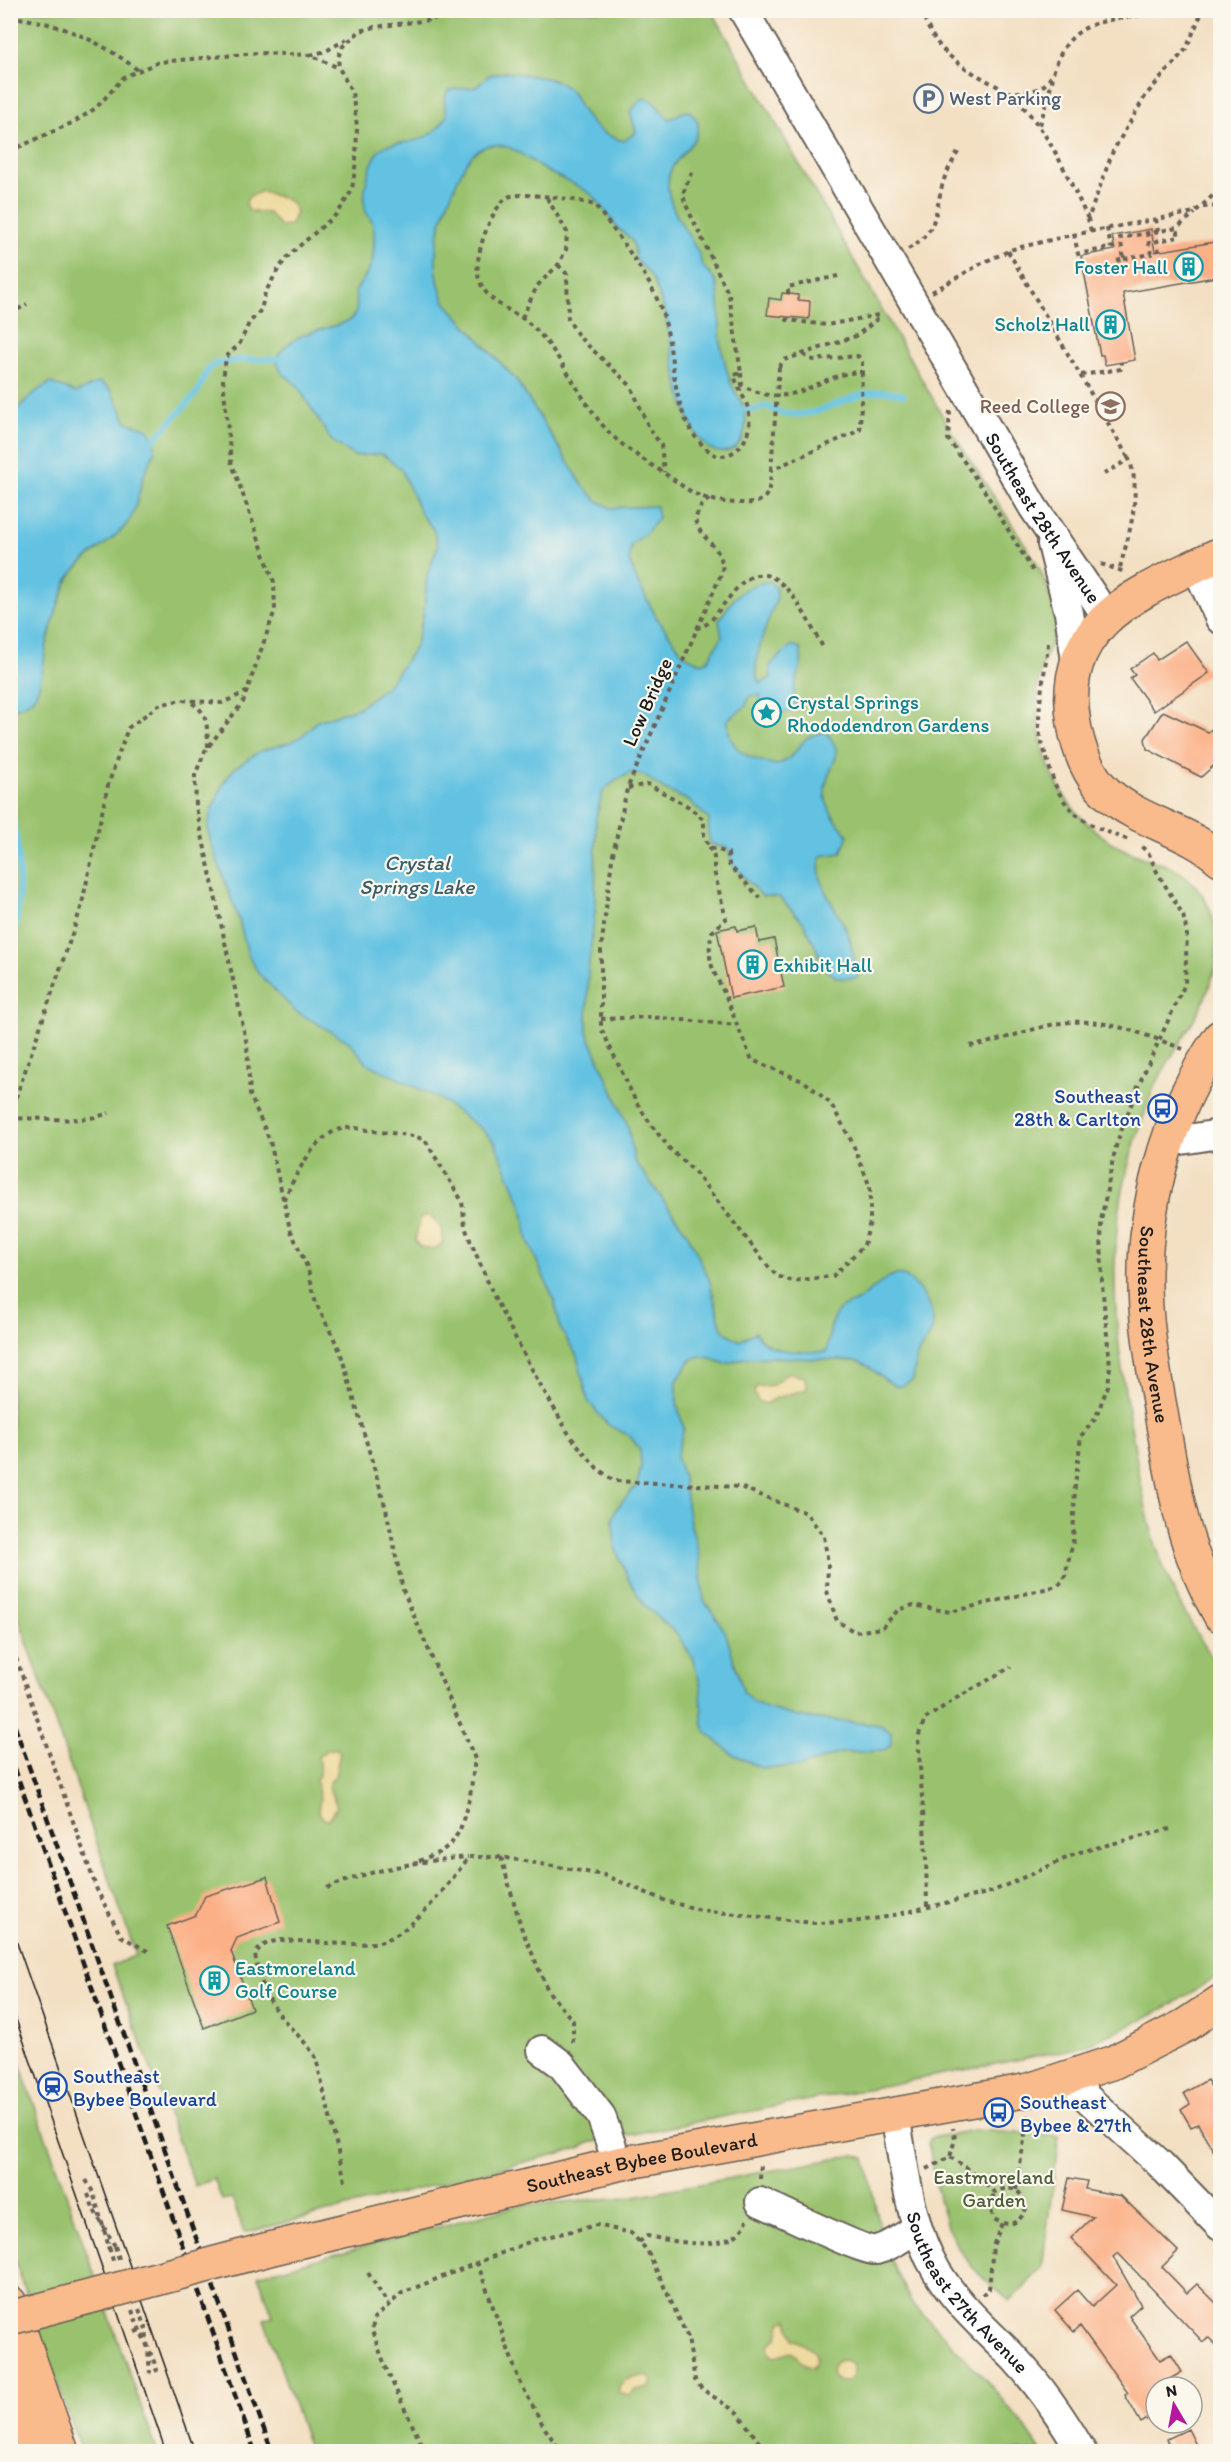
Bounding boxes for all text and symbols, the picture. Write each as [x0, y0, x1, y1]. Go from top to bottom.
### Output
parking icon: West Parking [912, 82, 944, 114]
place label: West Parking [949, 86, 1062, 110]
building icon: Foster Hall [1173, 251, 1205, 283]
place label: Foster Hall [1074, 255, 1168, 279]
building icon: Scholz Hall [1095, 308, 1127, 340]
place label: Scholz Hall [994, 312, 1090, 336]
school or university icon: Reed College [1095, 390, 1127, 422]
place label: Reed College [980, 394, 1090, 418]
street label: Southeast 28th Avenue [980, 428, 1106, 608]
street label: Low Bridge [617, 654, 677, 750]
place label: Crystal Springs Rhododendron Gardens [787, 690, 989, 737]
place icon: Crystal Springs Rhododendron Gardens [750, 697, 782, 729]
water label: Crystal Springs Lake [360, 850, 475, 899]
building icon: Exhibit Hall [736, 949, 768, 981]
place label: Exhibit Hall [773, 953, 872, 977]
place label: Southeast 28th & Carlton [1014, 1084, 1141, 1131]
bus stop icon: Southeast 28th & Carlton [1146, 1092, 1178, 1124]
street label: Southeast 28th Avenue [1133, 1225, 1175, 1425]
place label: Eastmoreland Golf Course [235, 1956, 356, 2003]
building icon: Eastmoreland Golf Course [198, 1964, 230, 1996]
place label: Southeast Bybee Boulevard [73, 2064, 217, 2111]
station icon: Southeast Bybee Boulevard [36, 2071, 68, 2103]
place label: Southeast Bybee & 27th [1020, 2090, 1132, 2137]
bus stop icon: Southeast Bybee & 27th [983, 2097, 1015, 2129]
street label: Southeast Bybee Boulevard [524, 2127, 759, 2198]
park label: Eastmoreland Garden [934, 2165, 1054, 2212]
street label: Southeast 27th Avenue [901, 2209, 1034, 2378]
north arrow [1144, 2375, 1204, 2435]
text: N [1165, 2380, 1178, 2401]

